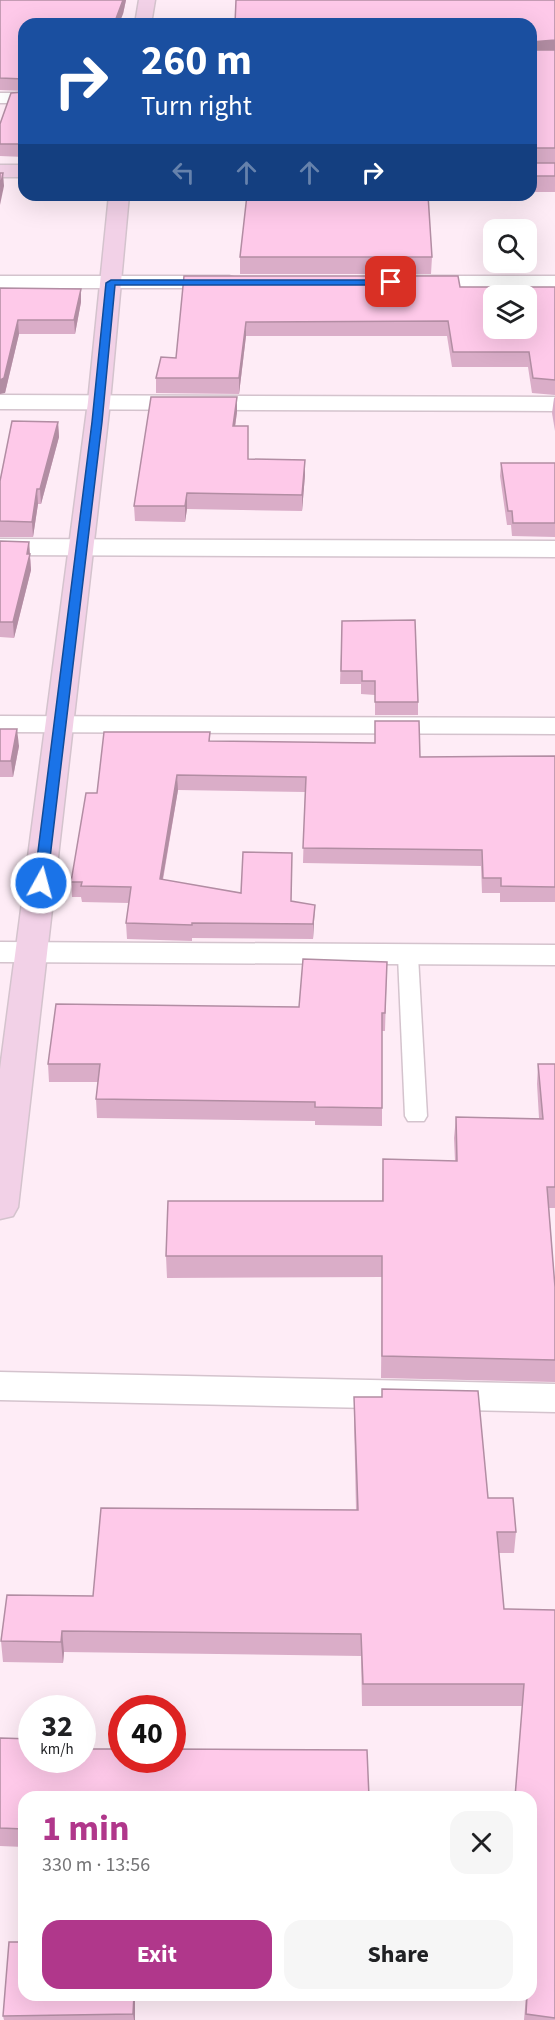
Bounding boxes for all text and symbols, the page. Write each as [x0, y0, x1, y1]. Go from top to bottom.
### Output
text: 260 m [141, 31, 252, 91]
icon: right [42, 42, 120, 120]
text: Turn right [141, 87, 252, 126]
icon: left [167, 156, 200, 189]
icon: ahead [230, 156, 263, 189]
icon: ahead [293, 156, 326, 189]
icon: right [356, 156, 389, 189]
map controls [483, 219, 537, 339]
button: search [483, 219, 537, 273]
pin [365, 256, 416, 307]
icon: arrive [374, 265, 407, 298]
button: layers [483, 285, 537, 339]
position arrow [9, 851, 73, 915]
speed limit sign: 40 [108, 1695, 186, 1773]
text: 32 [41, 1705, 73, 1748]
text: km/h [40, 1739, 74, 1760]
text: 1 min [42, 1803, 130, 1854]
button: close [450, 1811, 513, 1874]
text: 330 m · 13:56 [42, 1851, 150, 1879]
button: Exit [42, 1920, 272, 1989]
button: Share [284, 1920, 513, 1989]

